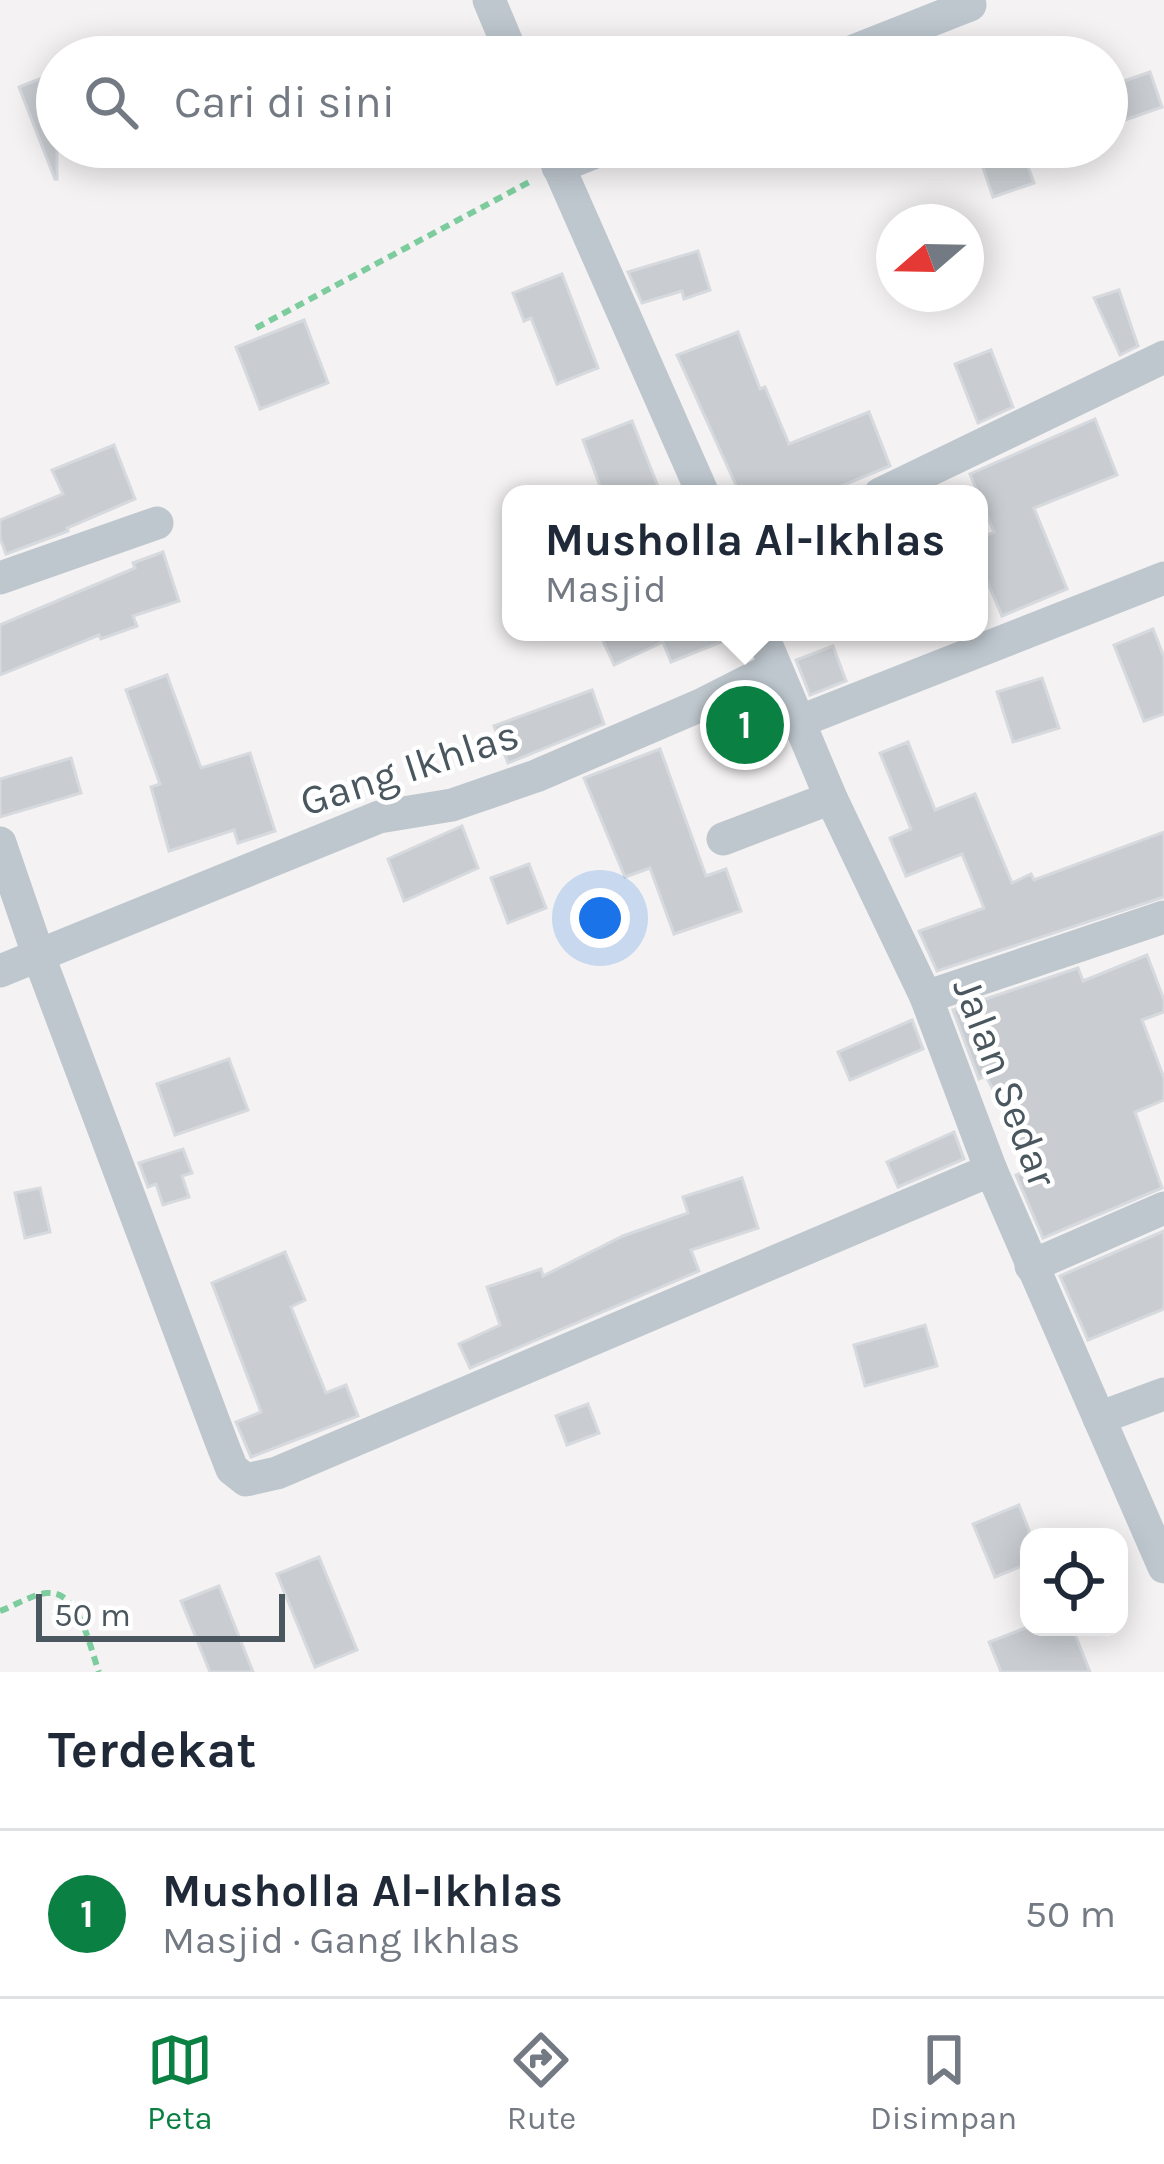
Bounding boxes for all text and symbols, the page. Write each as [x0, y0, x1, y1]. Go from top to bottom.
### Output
search box [36, 36, 1128, 168]
icon: search [78, 69, 144, 135]
text: Cari di sini [174, 76, 395, 128]
north arrow [876, 204, 984, 312]
popup [502, 485, 988, 641]
text: Musholla Al-Ikhlas [545, 514, 945, 566]
text: Masjid [545, 566, 667, 612]
pin: 1 [706, 680, 784, 770]
street label: Gang Ikhlas [294, 709, 525, 827]
your location [570, 888, 630, 948]
street label: Jalan Sedar [942, 971, 1068, 1195]
map controls [1020, 1528, 1128, 1636]
button: locate [1020, 1528, 1128, 1636]
scale bar [36, 1588, 285, 1641]
text: 50 m [54, 1596, 131, 1634]
text: Terdekat [48, 1720, 256, 1780]
text: Musholla Al-Ikhlas [162, 1865, 563, 1917]
text: 1 [80, 1891, 94, 1937]
text: 50 m [1025, 1891, 1116, 1937]
text: Masjid · Gang Ikhlas [162, 1917, 520, 1963]
tab: Peta [147, 2027, 213, 2137]
tab: Rute [507, 2027, 576, 2137]
tab: Disimpan [870, 2027, 1017, 2137]

